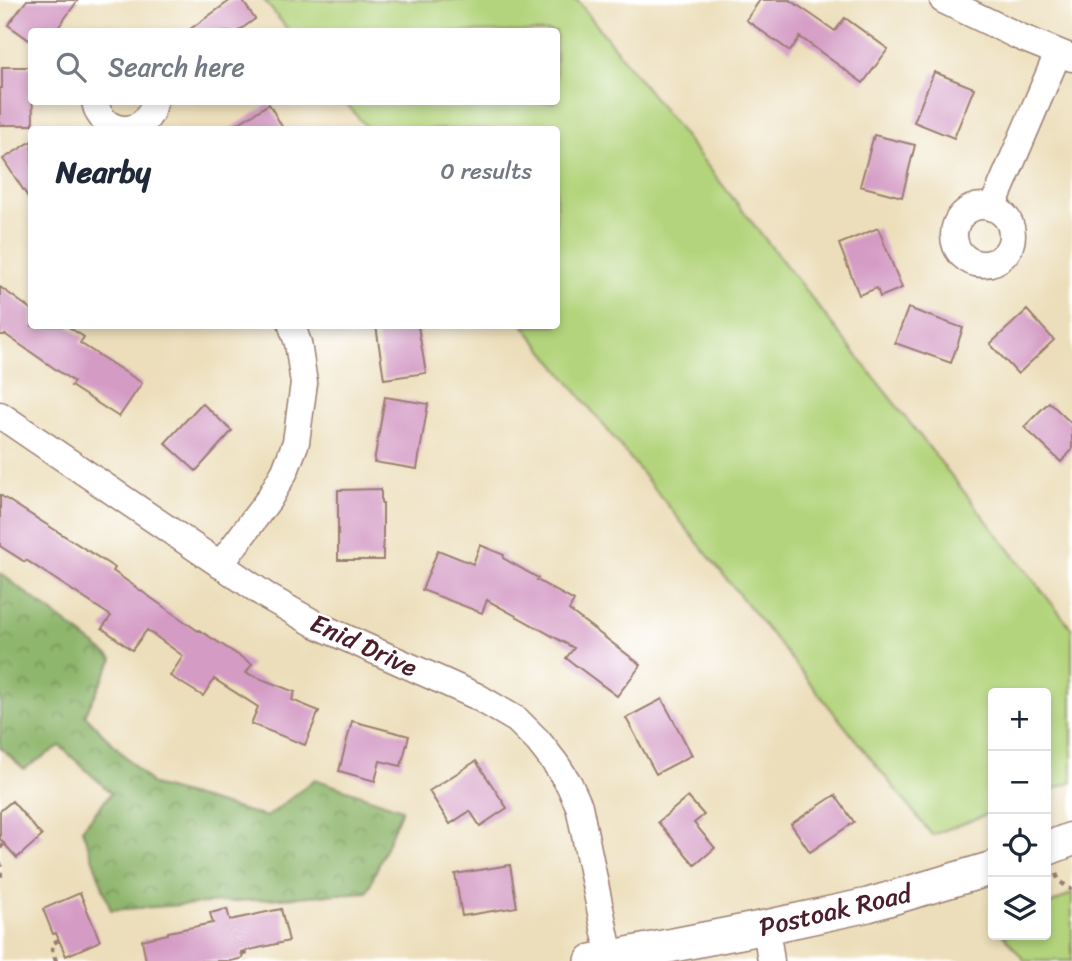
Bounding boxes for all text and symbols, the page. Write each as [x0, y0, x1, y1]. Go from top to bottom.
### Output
search box [28, 28, 560, 105]
text: Search here [108, 44, 245, 90]
icon: search [52, 48, 90, 86]
text: Nearby [56, 145, 151, 199]
text: 0 results [440, 151, 532, 192]
street label: Enid Drive [303, 600, 426, 690]
map controls [988, 688, 1051, 940]
button: + [988, 688, 1051, 751]
button: − [988, 751, 1051, 814]
button: locate [988, 814, 1051, 877]
street label: Postoak Road [754, 870, 918, 950]
button: layers [988, 877, 1051, 940]

